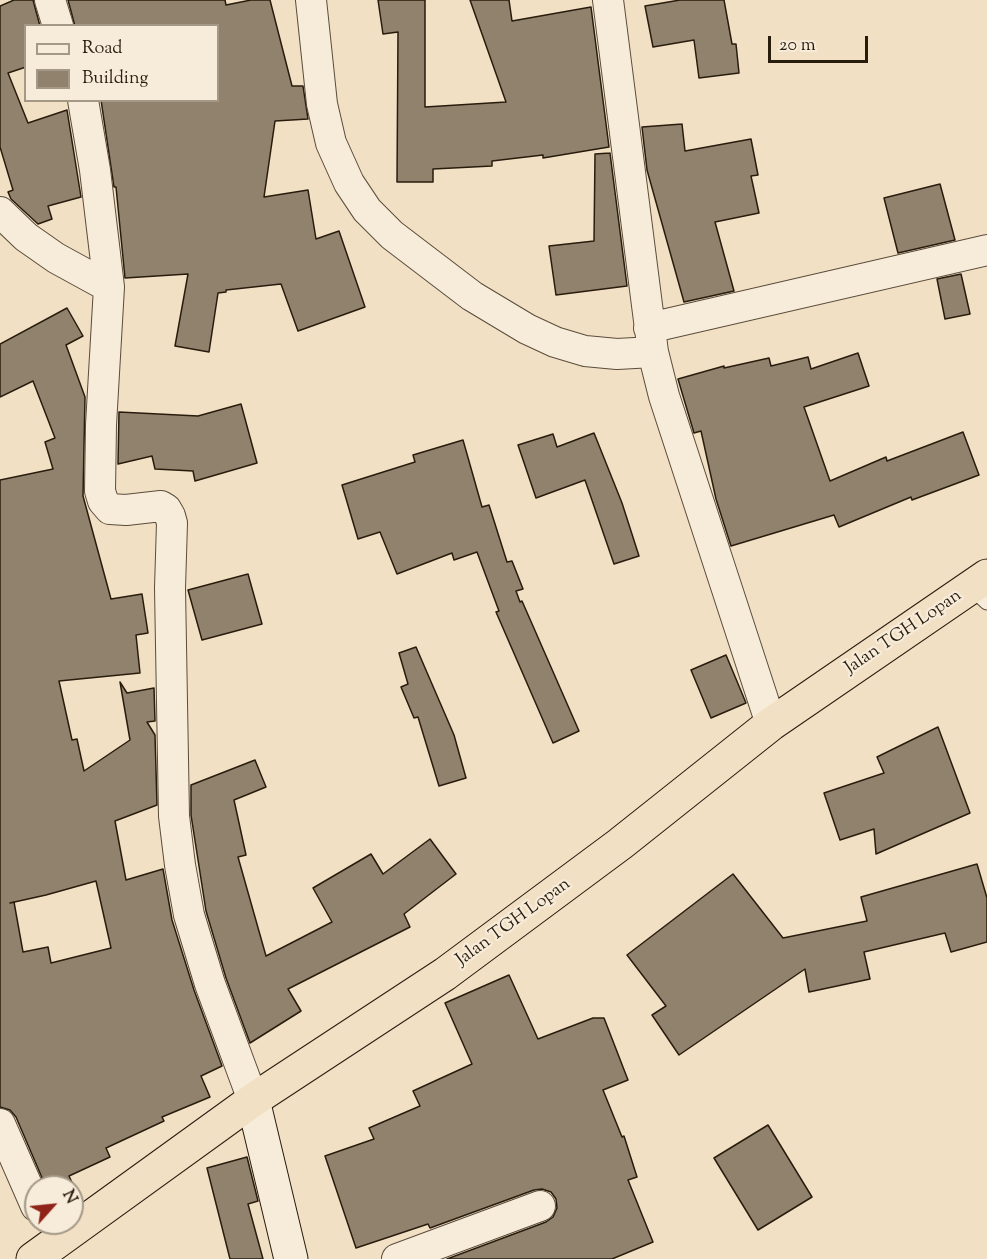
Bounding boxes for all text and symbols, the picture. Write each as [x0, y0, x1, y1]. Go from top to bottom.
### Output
legend [24, 24, 219, 102]
scale bar [771, 24, 872, 62]
text: 20 m [779, 33, 816, 59]
text: Road [82, 36, 122, 62]
text: Building [82, 66, 148, 92]
street label: Jalan TGH Lopan [842, 586, 966, 680]
street label: Jalan TGH Lopan [453, 874, 575, 972]
north arrow [24, 1175, 84, 1235]
text: N [56, 1187, 82, 1208]

